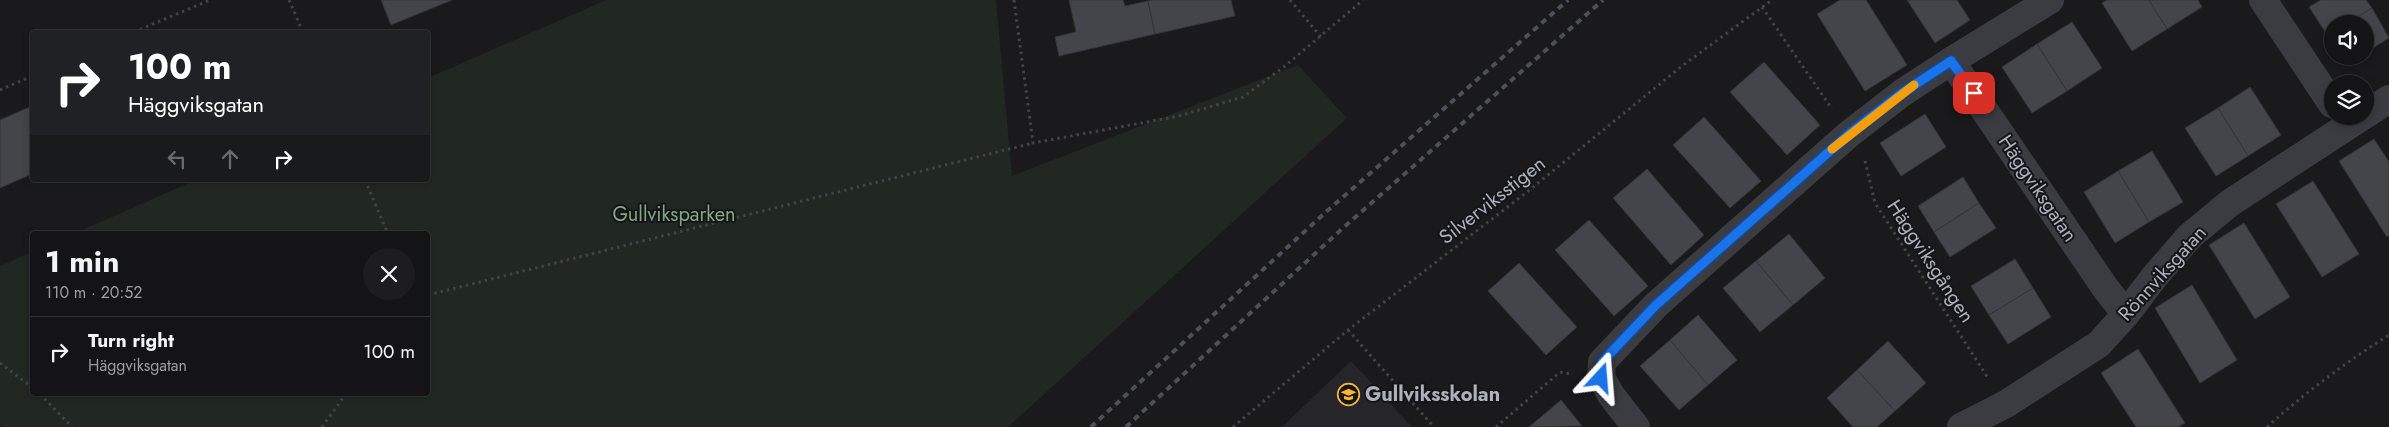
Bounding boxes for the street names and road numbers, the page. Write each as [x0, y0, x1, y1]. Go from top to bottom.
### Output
street label: Häggviksgatan [1991, 129, 2084, 248]
street label: Silverviksstigen [1433, 150, 1552, 251]
street label: Häggviksgången [1880, 194, 1981, 328]
street label: Rönnviksgatan [2112, 219, 2213, 328]

